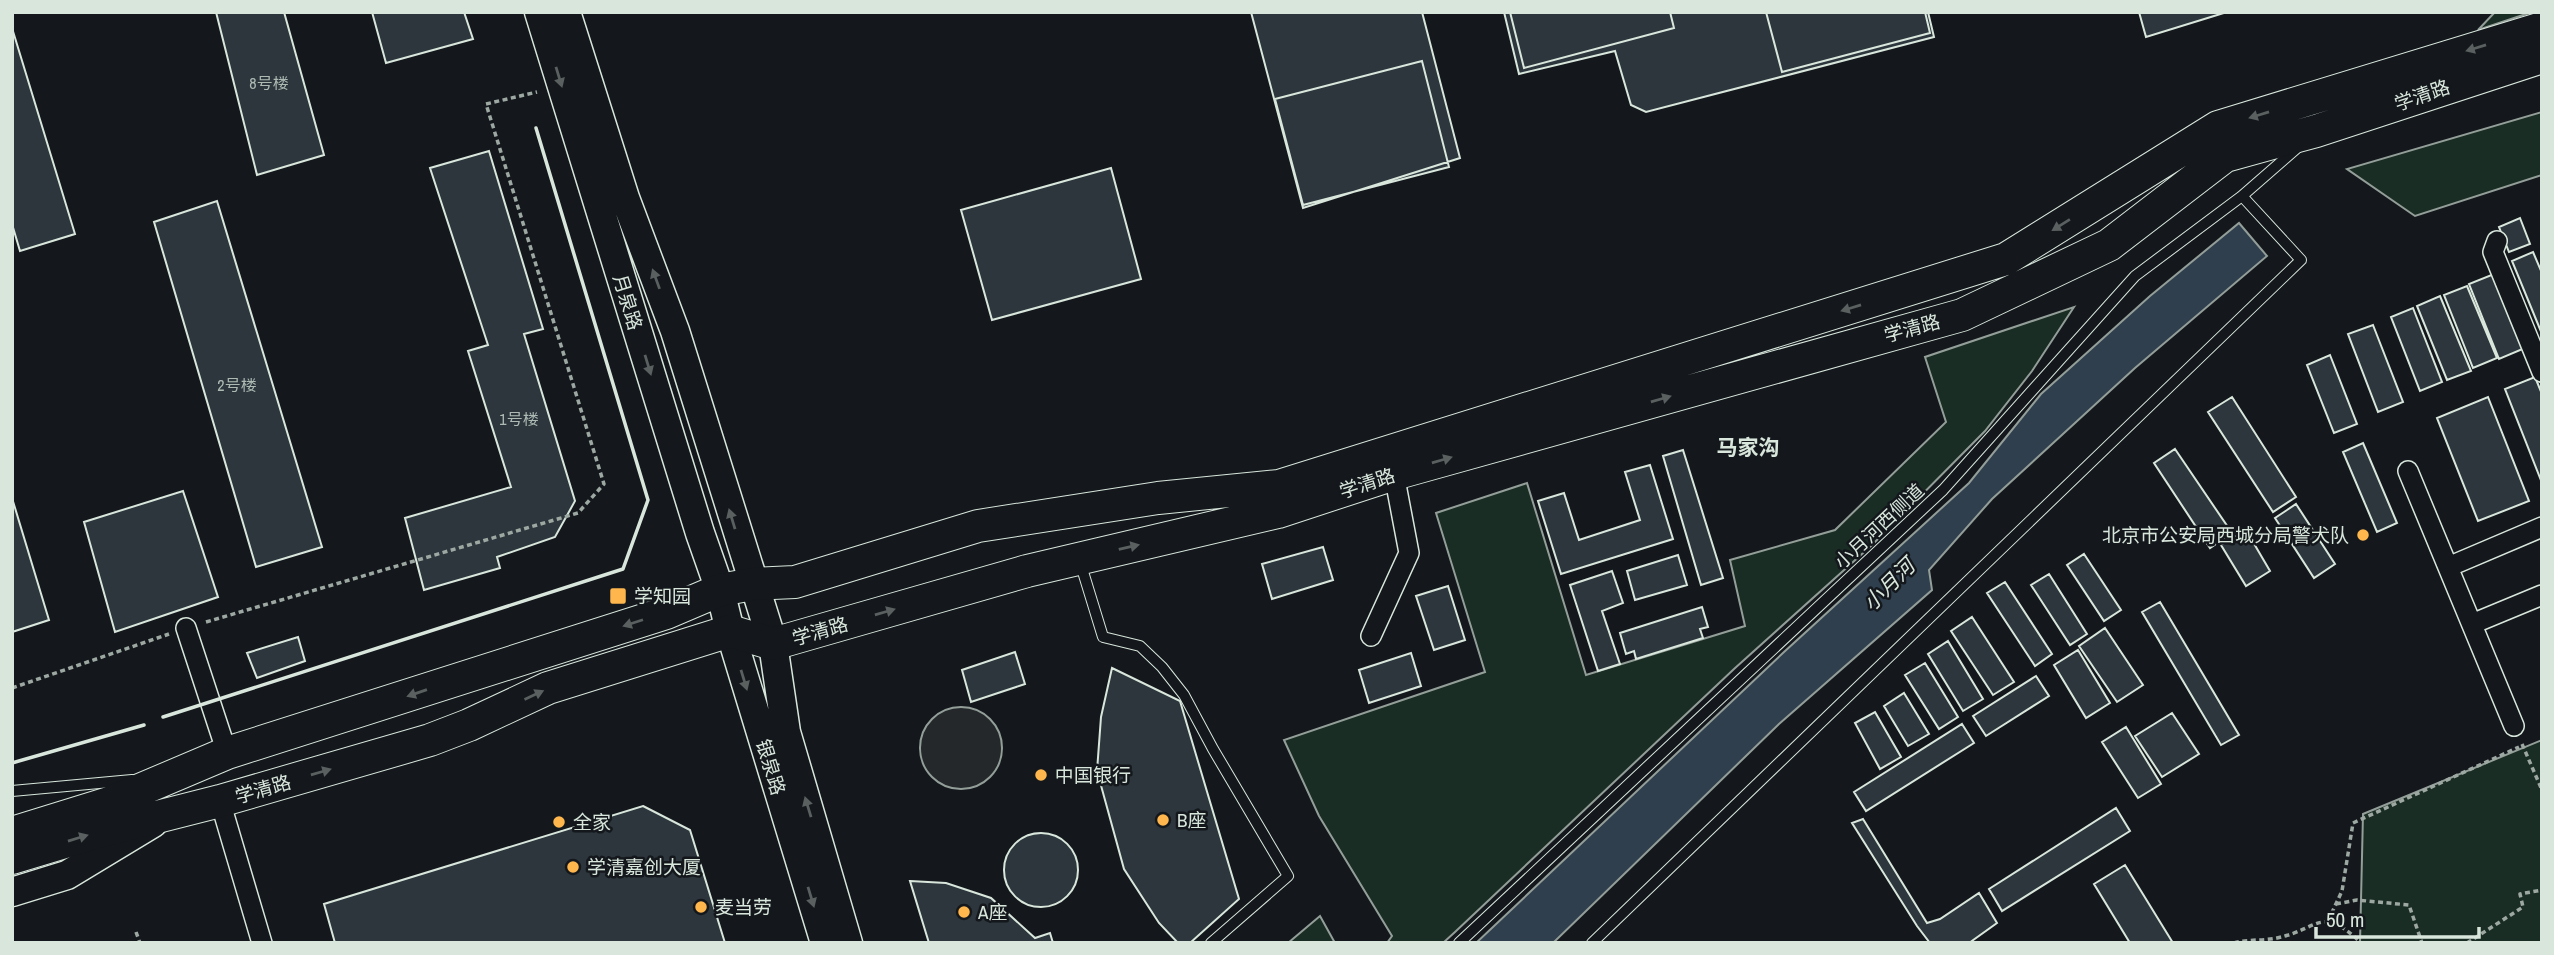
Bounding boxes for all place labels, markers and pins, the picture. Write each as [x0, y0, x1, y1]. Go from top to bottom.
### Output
place label: 北京市公安局西城分局警犬队 [2102, 522, 2349, 548]
marker: 北京市公安局西城分局警犬队 [2355, 527, 2371, 543]
place label: 学知园 [634, 583, 691, 609]
marker: 学知园 [608, 586, 628, 606]
place label: 中国银行 [1055, 762, 1131, 788]
marker: 中国银行 [1033, 767, 1049, 783]
place label: B座 [1177, 807, 1206, 833]
place label: 全家 [573, 809, 611, 835]
marker: B座 [1155, 812, 1171, 828]
marker: 全家 [551, 814, 567, 830]
place label: 学清嘉创大厦 [587, 854, 701, 880]
marker: 学清嘉创大厦 [565, 859, 581, 875]
place label: 麦当劳 [715, 894, 772, 920]
marker: 麦当劳 [693, 899, 709, 915]
place label: A座 [977, 899, 1007, 925]
marker: A座 [956, 904, 972, 920]

